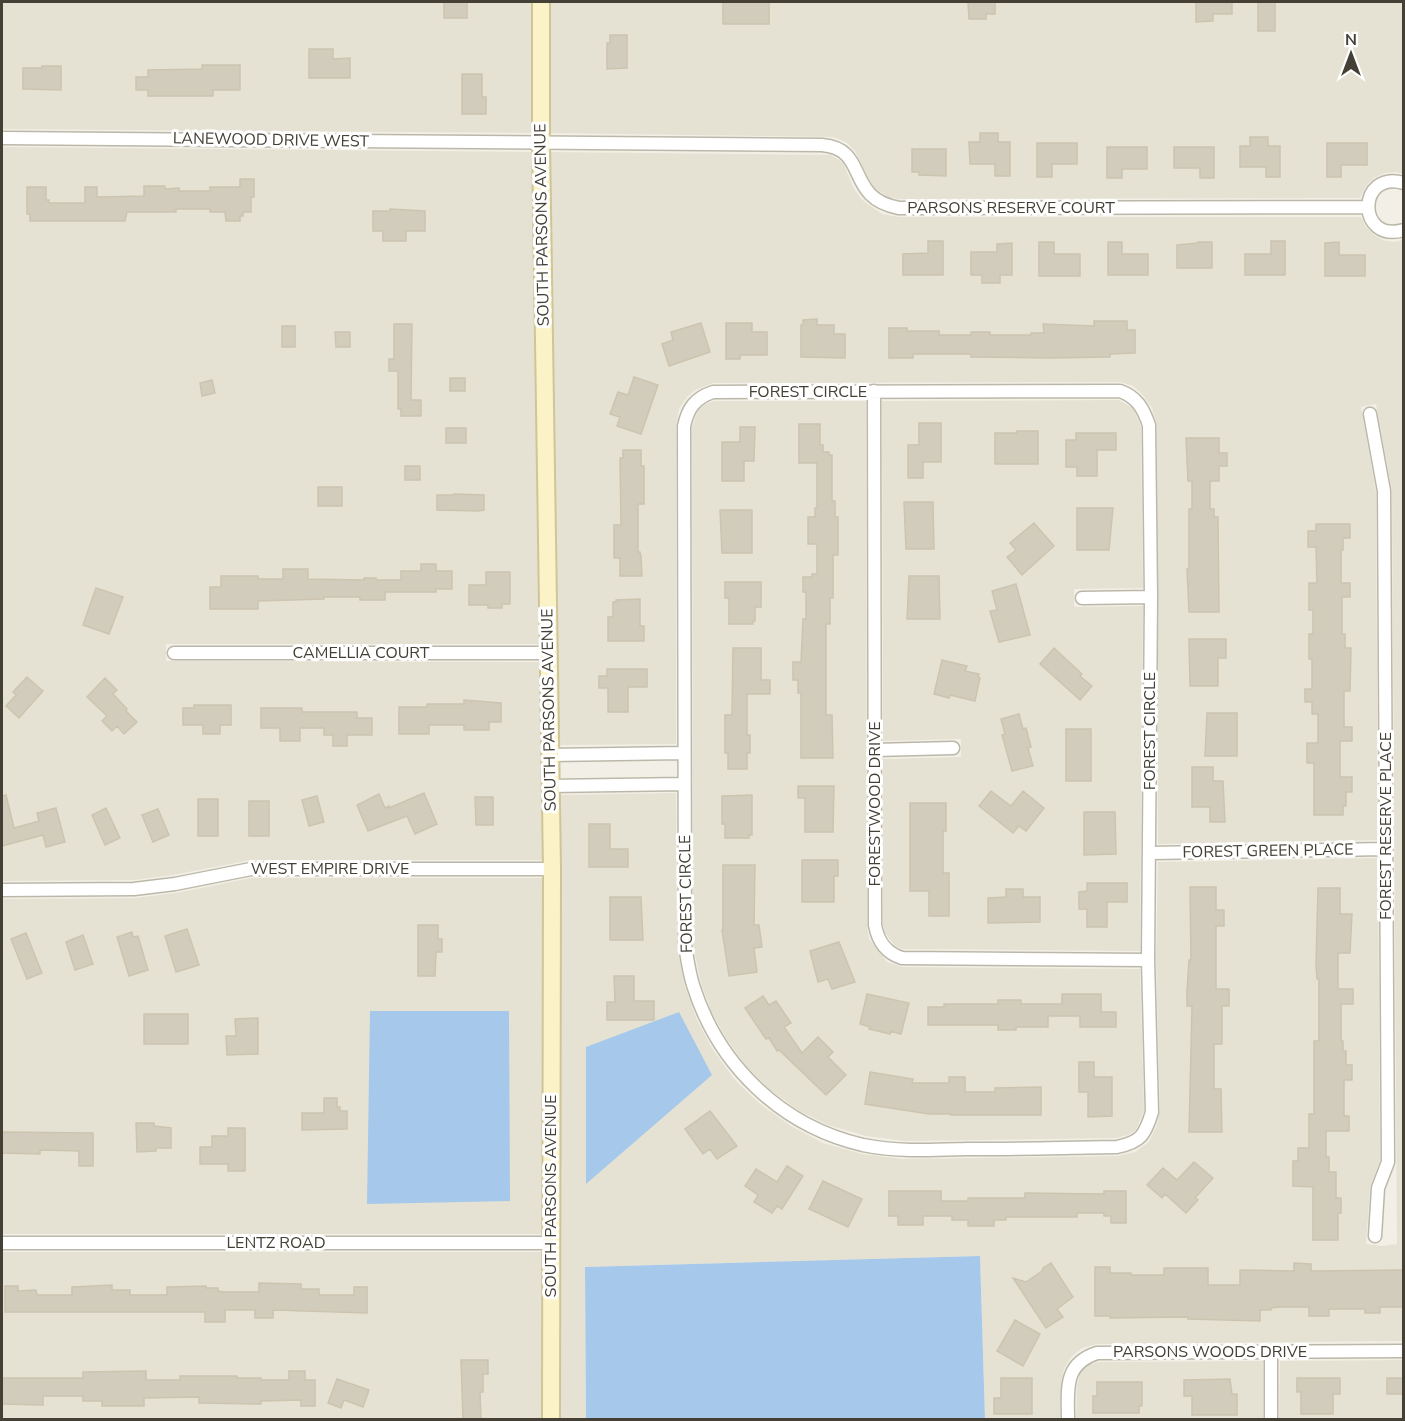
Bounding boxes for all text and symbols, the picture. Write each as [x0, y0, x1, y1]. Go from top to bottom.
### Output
north arrow [1321, 24, 1381, 84]
text: N [1345, 29, 1357, 51]
street label: SOUTH PARSONS AVENUE [529, 123, 555, 327]
street label: LANEWOOD DRIVE WEST [173, 127, 370, 153]
street label: PARSONS RESERVE COURT [907, 197, 1115, 219]
street label: FOREST CIRCLE [749, 381, 867, 403]
street label: SOUTH PARSONS AVENUE [536, 608, 562, 812]
street label: CAMELLIA COURT [293, 642, 430, 664]
street label: FOREST CIRCLE [1139, 672, 1161, 790]
street label: FORESTWOOD DRIVE [864, 722, 886, 886]
street label: FOREST RESERVE PLACE [1375, 732, 1397, 920]
street label: FOREST CIRCLE [674, 835, 698, 953]
street label: FOREST GREEN PLACE [1182, 839, 1354, 863]
street label: WEST EMPIRE DRIVE [251, 858, 409, 880]
street label: SOUTH PARSONS AVENUE [540, 1095, 562, 1297]
street label: LENTZ ROAD [226, 1232, 326, 1254]
street label: PARSONS WOODS DRIVE [1113, 1341, 1307, 1363]

